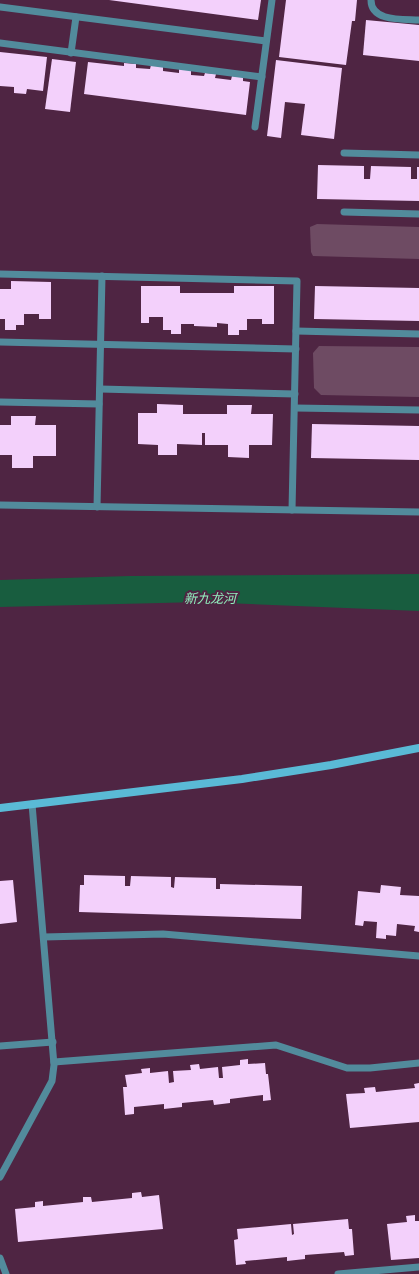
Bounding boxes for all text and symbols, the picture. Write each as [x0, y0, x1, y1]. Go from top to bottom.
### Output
water label: 新九龙河 [184, 589, 239, 607]

